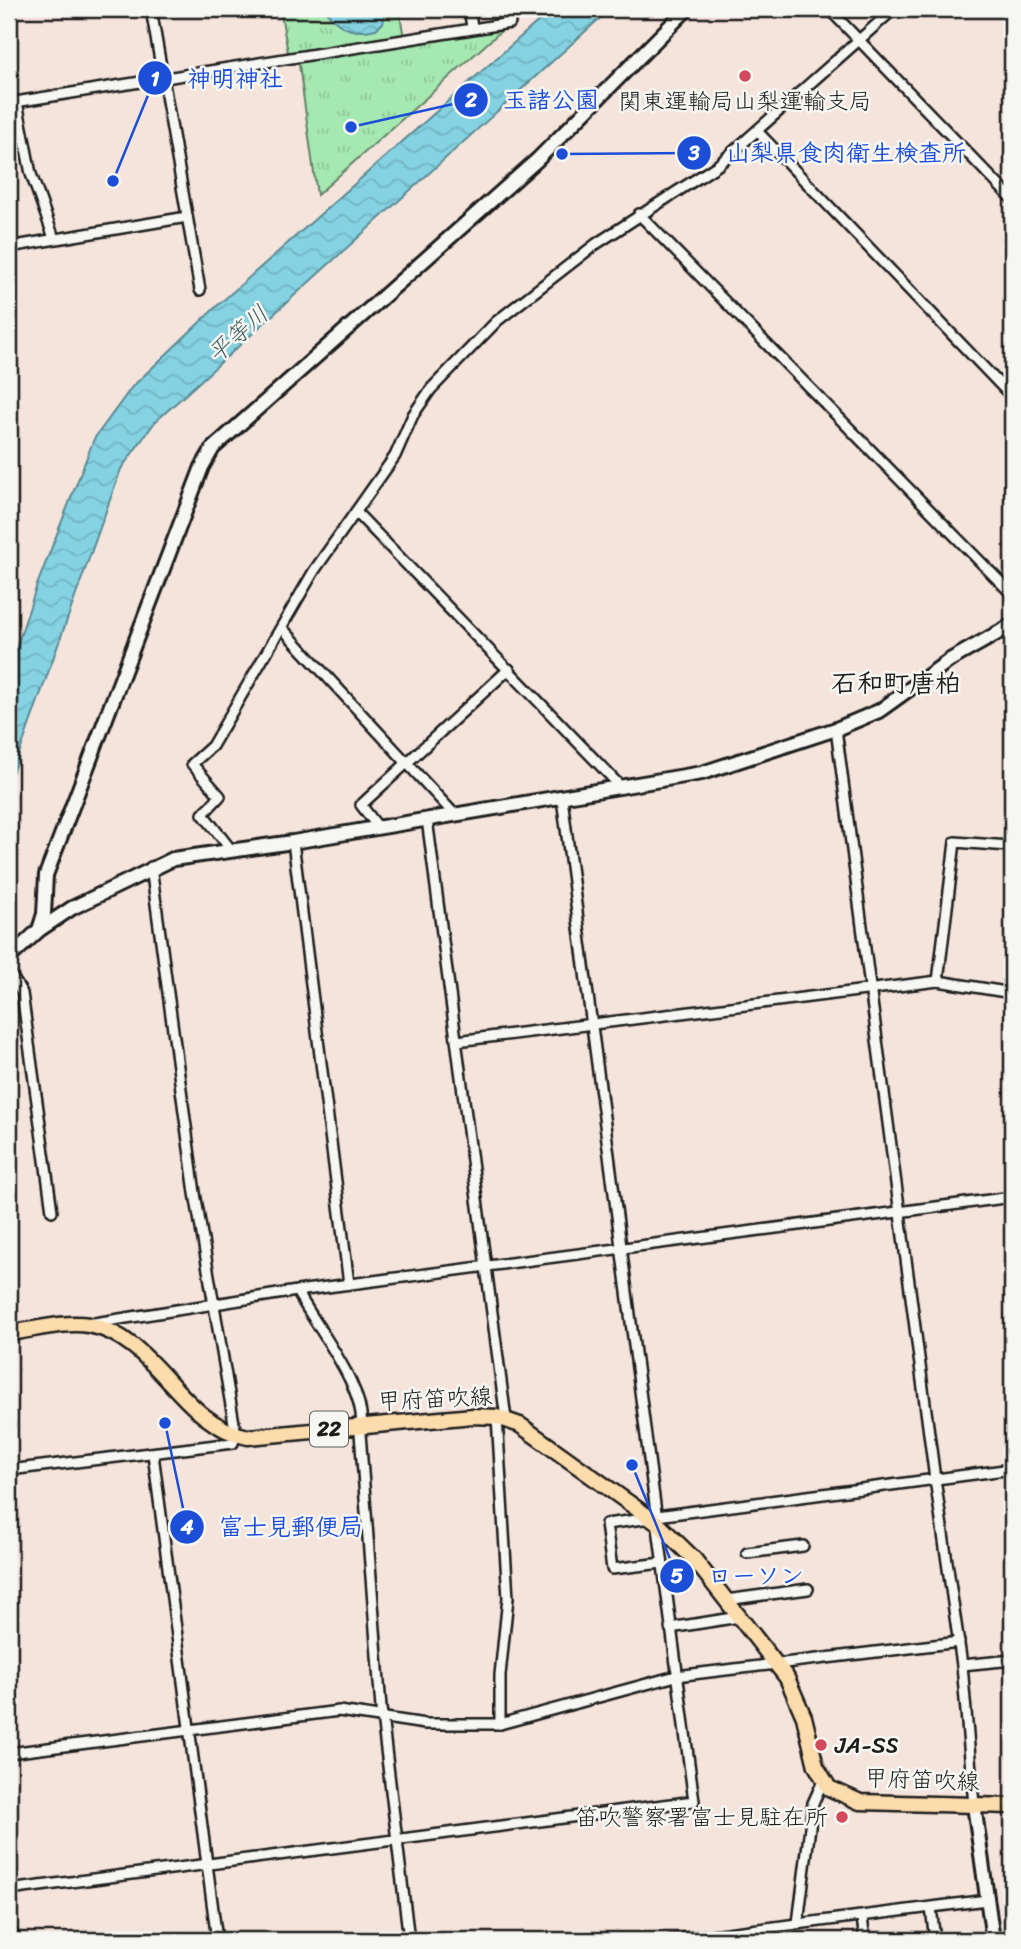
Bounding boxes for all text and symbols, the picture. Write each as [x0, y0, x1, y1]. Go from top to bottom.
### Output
callout: 神明神社 [138, 56, 297, 101]
text: 神明神社 [187, 58, 283, 100]
text: 1 [150, 60, 160, 98]
marker: 関東運輸局山梨運輸支局 [737, 68, 753, 84]
callout: 玉諸公園 [454, 78, 613, 123]
text: 玉諸公園 [503, 79, 599, 121]
text: 2 [464, 81, 477, 119]
place label: 関東運輸局山梨運輸支局 [619, 81, 872, 122]
callout: 山梨県食肉衛生検査所 [677, 131, 980, 176]
text: 山梨県食肉衛生検査所 [726, 132, 966, 174]
text: 3 [687, 134, 700, 172]
water label: 平等川 [197, 294, 279, 374]
district label: 石和町唐柏 [831, 660, 961, 706]
street label: 甲府笛吹線 [377, 1376, 493, 1422]
road number: 22 [310, 1412, 348, 1446]
callout: 富士見郵便局 [170, 1504, 377, 1549]
text: 富士見郵便局 [219, 1506, 363, 1548]
text: 4 [179, 1508, 194, 1546]
callout: ローソン [659, 1553, 818, 1598]
text: ローソン [708, 1555, 804, 1597]
text: 5 [671, 1557, 684, 1595]
place label: JA-SS [834, 1725, 898, 1766]
marker: JA-SS [813, 1737, 829, 1753]
street label: 甲府笛吹線 [864, 1758, 980, 1802]
place label: 笛吹警察署富士見駐在所 [575, 1797, 828, 1838]
marker: 笛吹警察署富士見駐在所 [834, 1809, 850, 1825]

